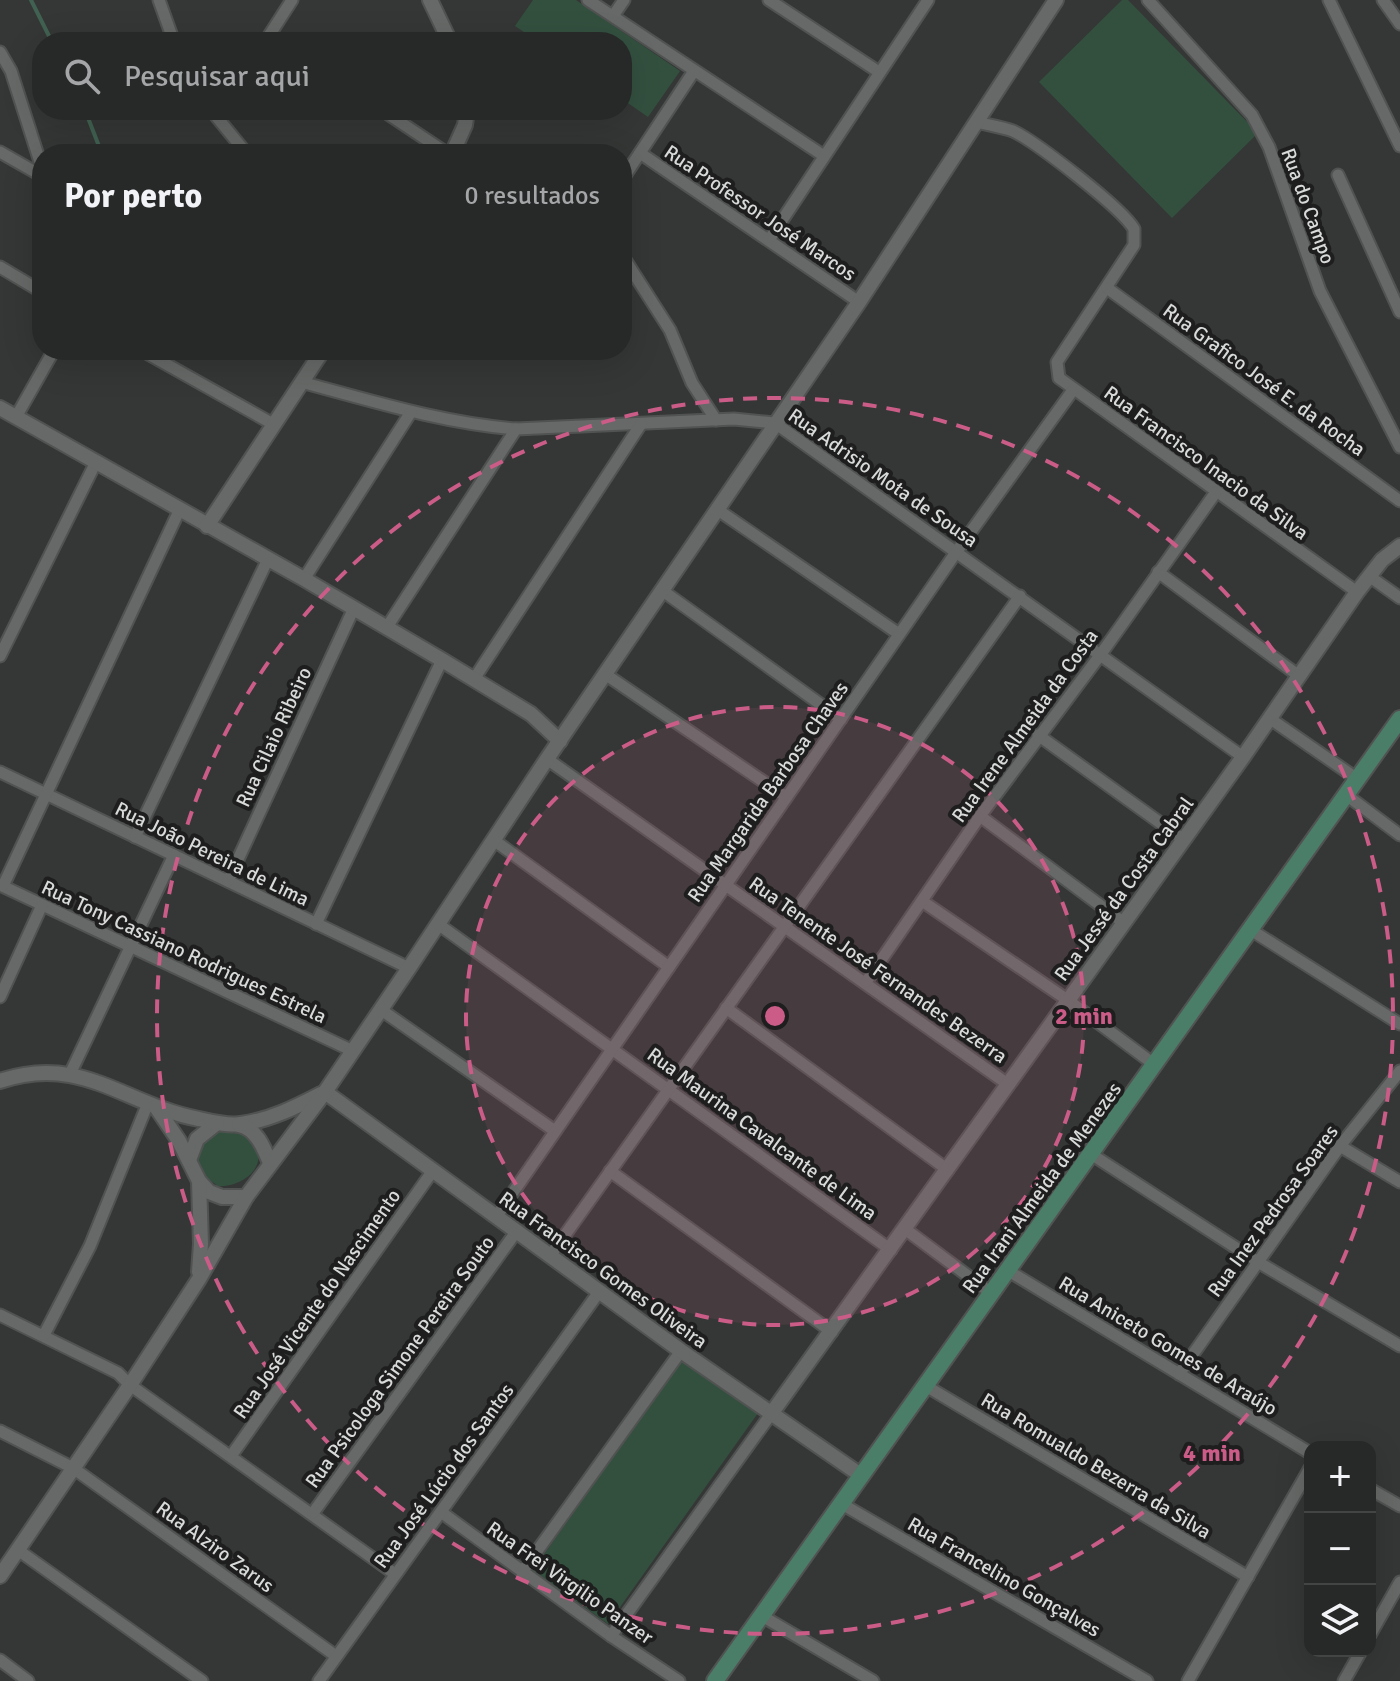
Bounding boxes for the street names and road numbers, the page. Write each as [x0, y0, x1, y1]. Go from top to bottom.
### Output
street label: Rua Professor José Marcos [659, 140, 861, 287]
street label: Rua do Campo [1275, 145, 1341, 267]
street label: Rua Grafico José E. da Rocha [1158, 298, 1370, 462]
street label: Rua Francisco Inacio da Silva [1099, 380, 1313, 546]
street label: Rua Adrisio Mota de Sousa [783, 403, 983, 553]
street label: Rua Irene Almeida da Costa [946, 624, 1104, 828]
street label: Rua Cilaio Ribeiro [231, 663, 317, 811]
street label: Rua Margarida Barbosa Chaves [682, 677, 854, 907]
street label: Rua Jessé da Costa Cabral [1049, 792, 1199, 986]
street label: Rua João Pereira de Lima [111, 796, 313, 912]
street label: Rua Tenente José Fernandes Bezerra [744, 871, 1012, 1069]
street label: Rua Tony Cassiano Rodrigues Estrela [38, 875, 330, 1029]
street label: Rua Maurina Cavalcante de Lima [642, 1042, 882, 1226]
street label: Rua Irani Almeida de Menezes [957, 1077, 1127, 1298]
street label: Rua Inez Pedrosa Soares [1202, 1120, 1344, 1302]
street label: Rua José Vicente do Nascimento [228, 1184, 406, 1424]
street label: Rua Francisco Gomes Oliveira [494, 1186, 712, 1354]
street label: Rua Psicologa Simone Pereira Souto [300, 1231, 500, 1493]
street label: Rua Aniceto Gomes de Araújo [1054, 1271, 1282, 1421]
street label: Rua José Lúcio dos Santos [368, 1378, 520, 1573]
street label: Rua Romualdo Bezerra da Silva [976, 1387, 1216, 1545]
street label: Rua Alziro Zarus [151, 1496, 279, 1598]
street label: Rua Francelino Gonçalves [903, 1512, 1105, 1643]
street label: Rua Frei Virgilio Panzer [482, 1516, 659, 1650]

